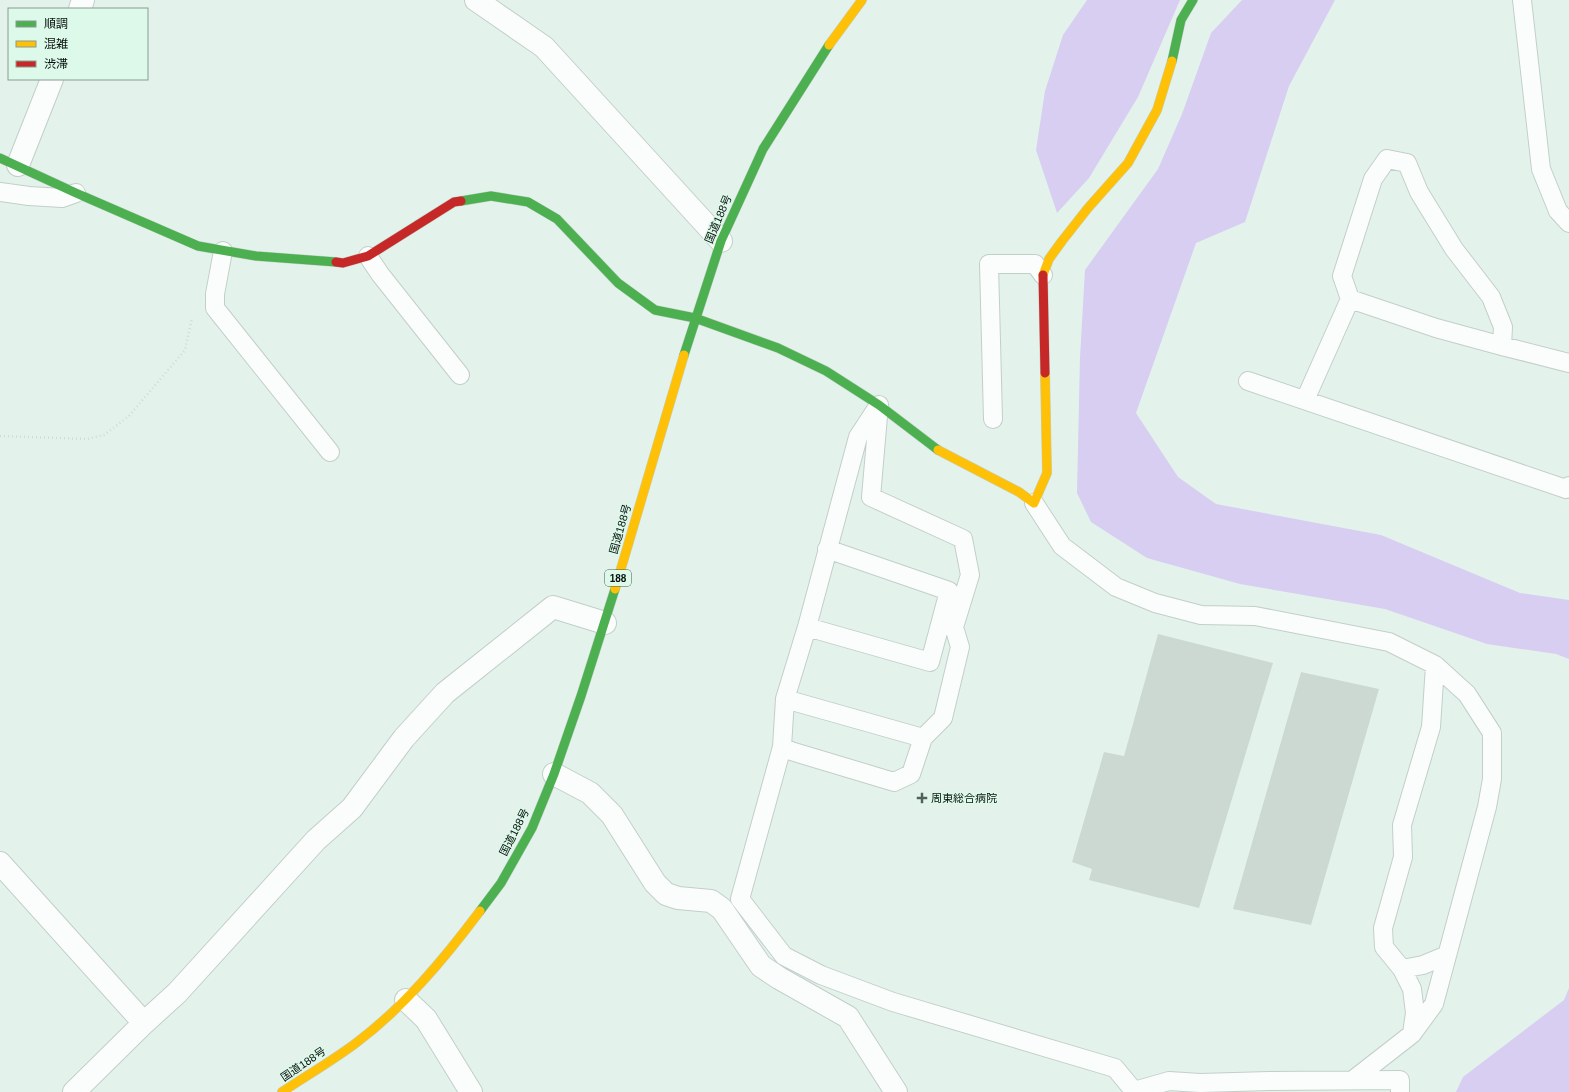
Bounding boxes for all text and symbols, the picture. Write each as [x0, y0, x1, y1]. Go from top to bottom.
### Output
legend [8, 8, 148, 80]
text: 順調 [44, 17, 68, 31]
text: 混雑 [44, 37, 68, 51]
text: 渋滞 [44, 57, 68, 71]
street label: 国道188号 [702, 193, 734, 245]
street label: 国道188号 [607, 503, 633, 555]
road number: 188 [605, 570, 631, 586]
marker: 周東総合病院 [916, 792, 928, 804]
place label: 周東総合病院 [931, 792, 997, 804]
street label: 国道188号 [497, 806, 531, 858]
street label: 国道188号 [278, 1045, 328, 1083]

